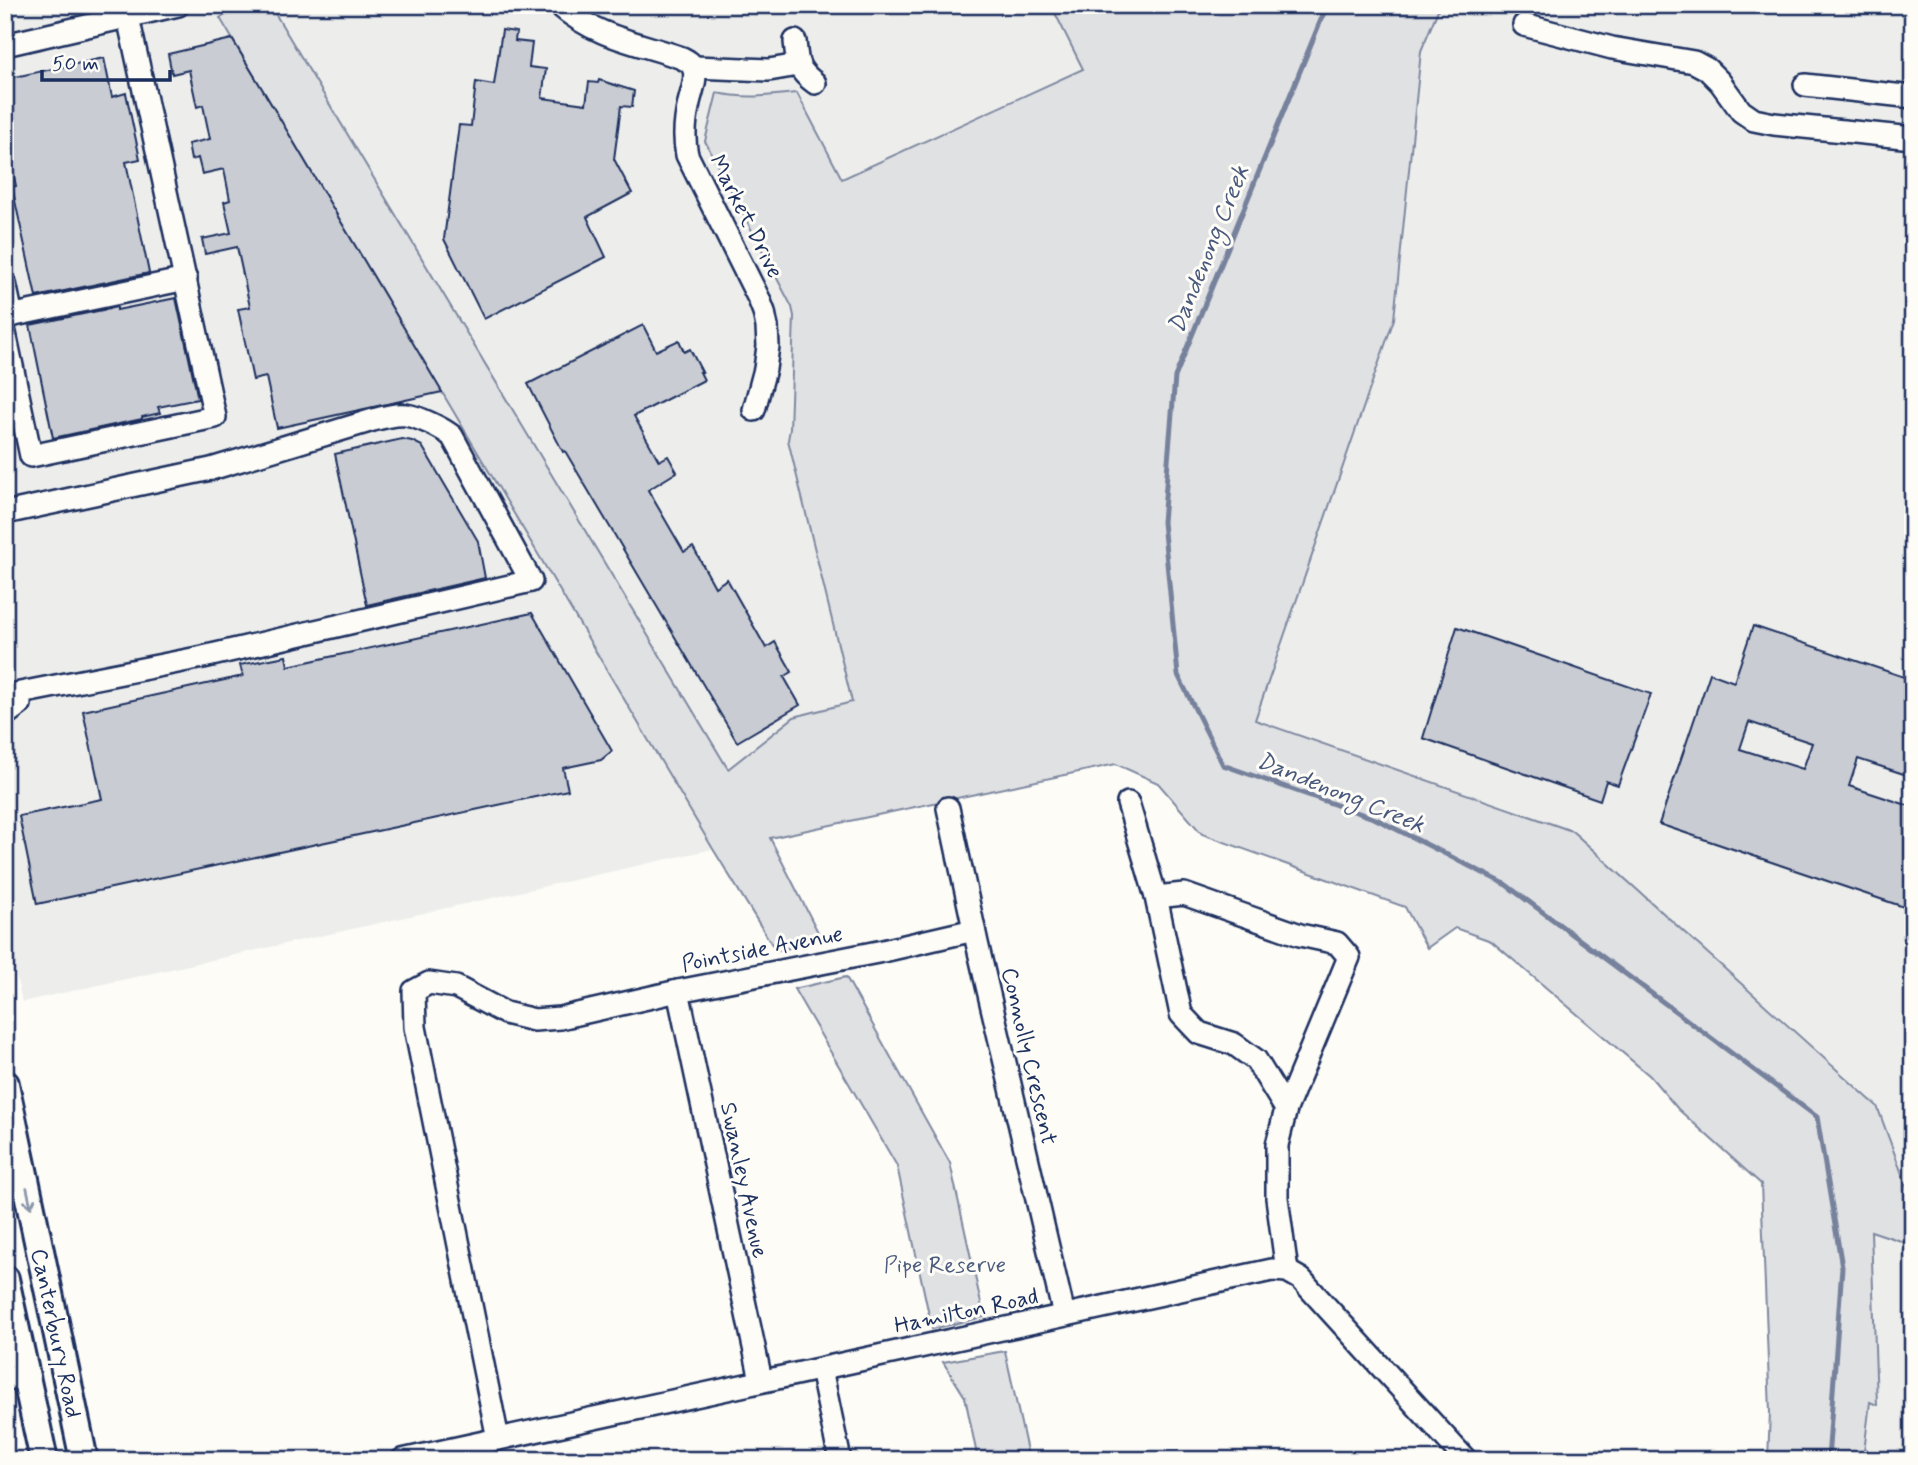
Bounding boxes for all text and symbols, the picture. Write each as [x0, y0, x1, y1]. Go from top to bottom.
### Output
scale bar [42, 38, 170, 82]
text: 50 m [52, 50, 99, 78]
street label: Market Drive [701, 150, 789, 284]
water label: Dandenong Creek [1162, 161, 1259, 339]
water label: Dandenong Creek [1251, 746, 1429, 843]
street label: Pointside Avenue [679, 920, 846, 980]
street label: Connolly Crescent [993, 965, 1063, 1148]
street label: Swanley Avenue [712, 1100, 774, 1261]
one-way arrow [23, 1186, 37, 1209]
street label: Canterbury Road [22, 1246, 88, 1421]
park label: Pipe Reserve [884, 1251, 1006, 1281]
street label: Hamilton Road [892, 1282, 1041, 1342]

